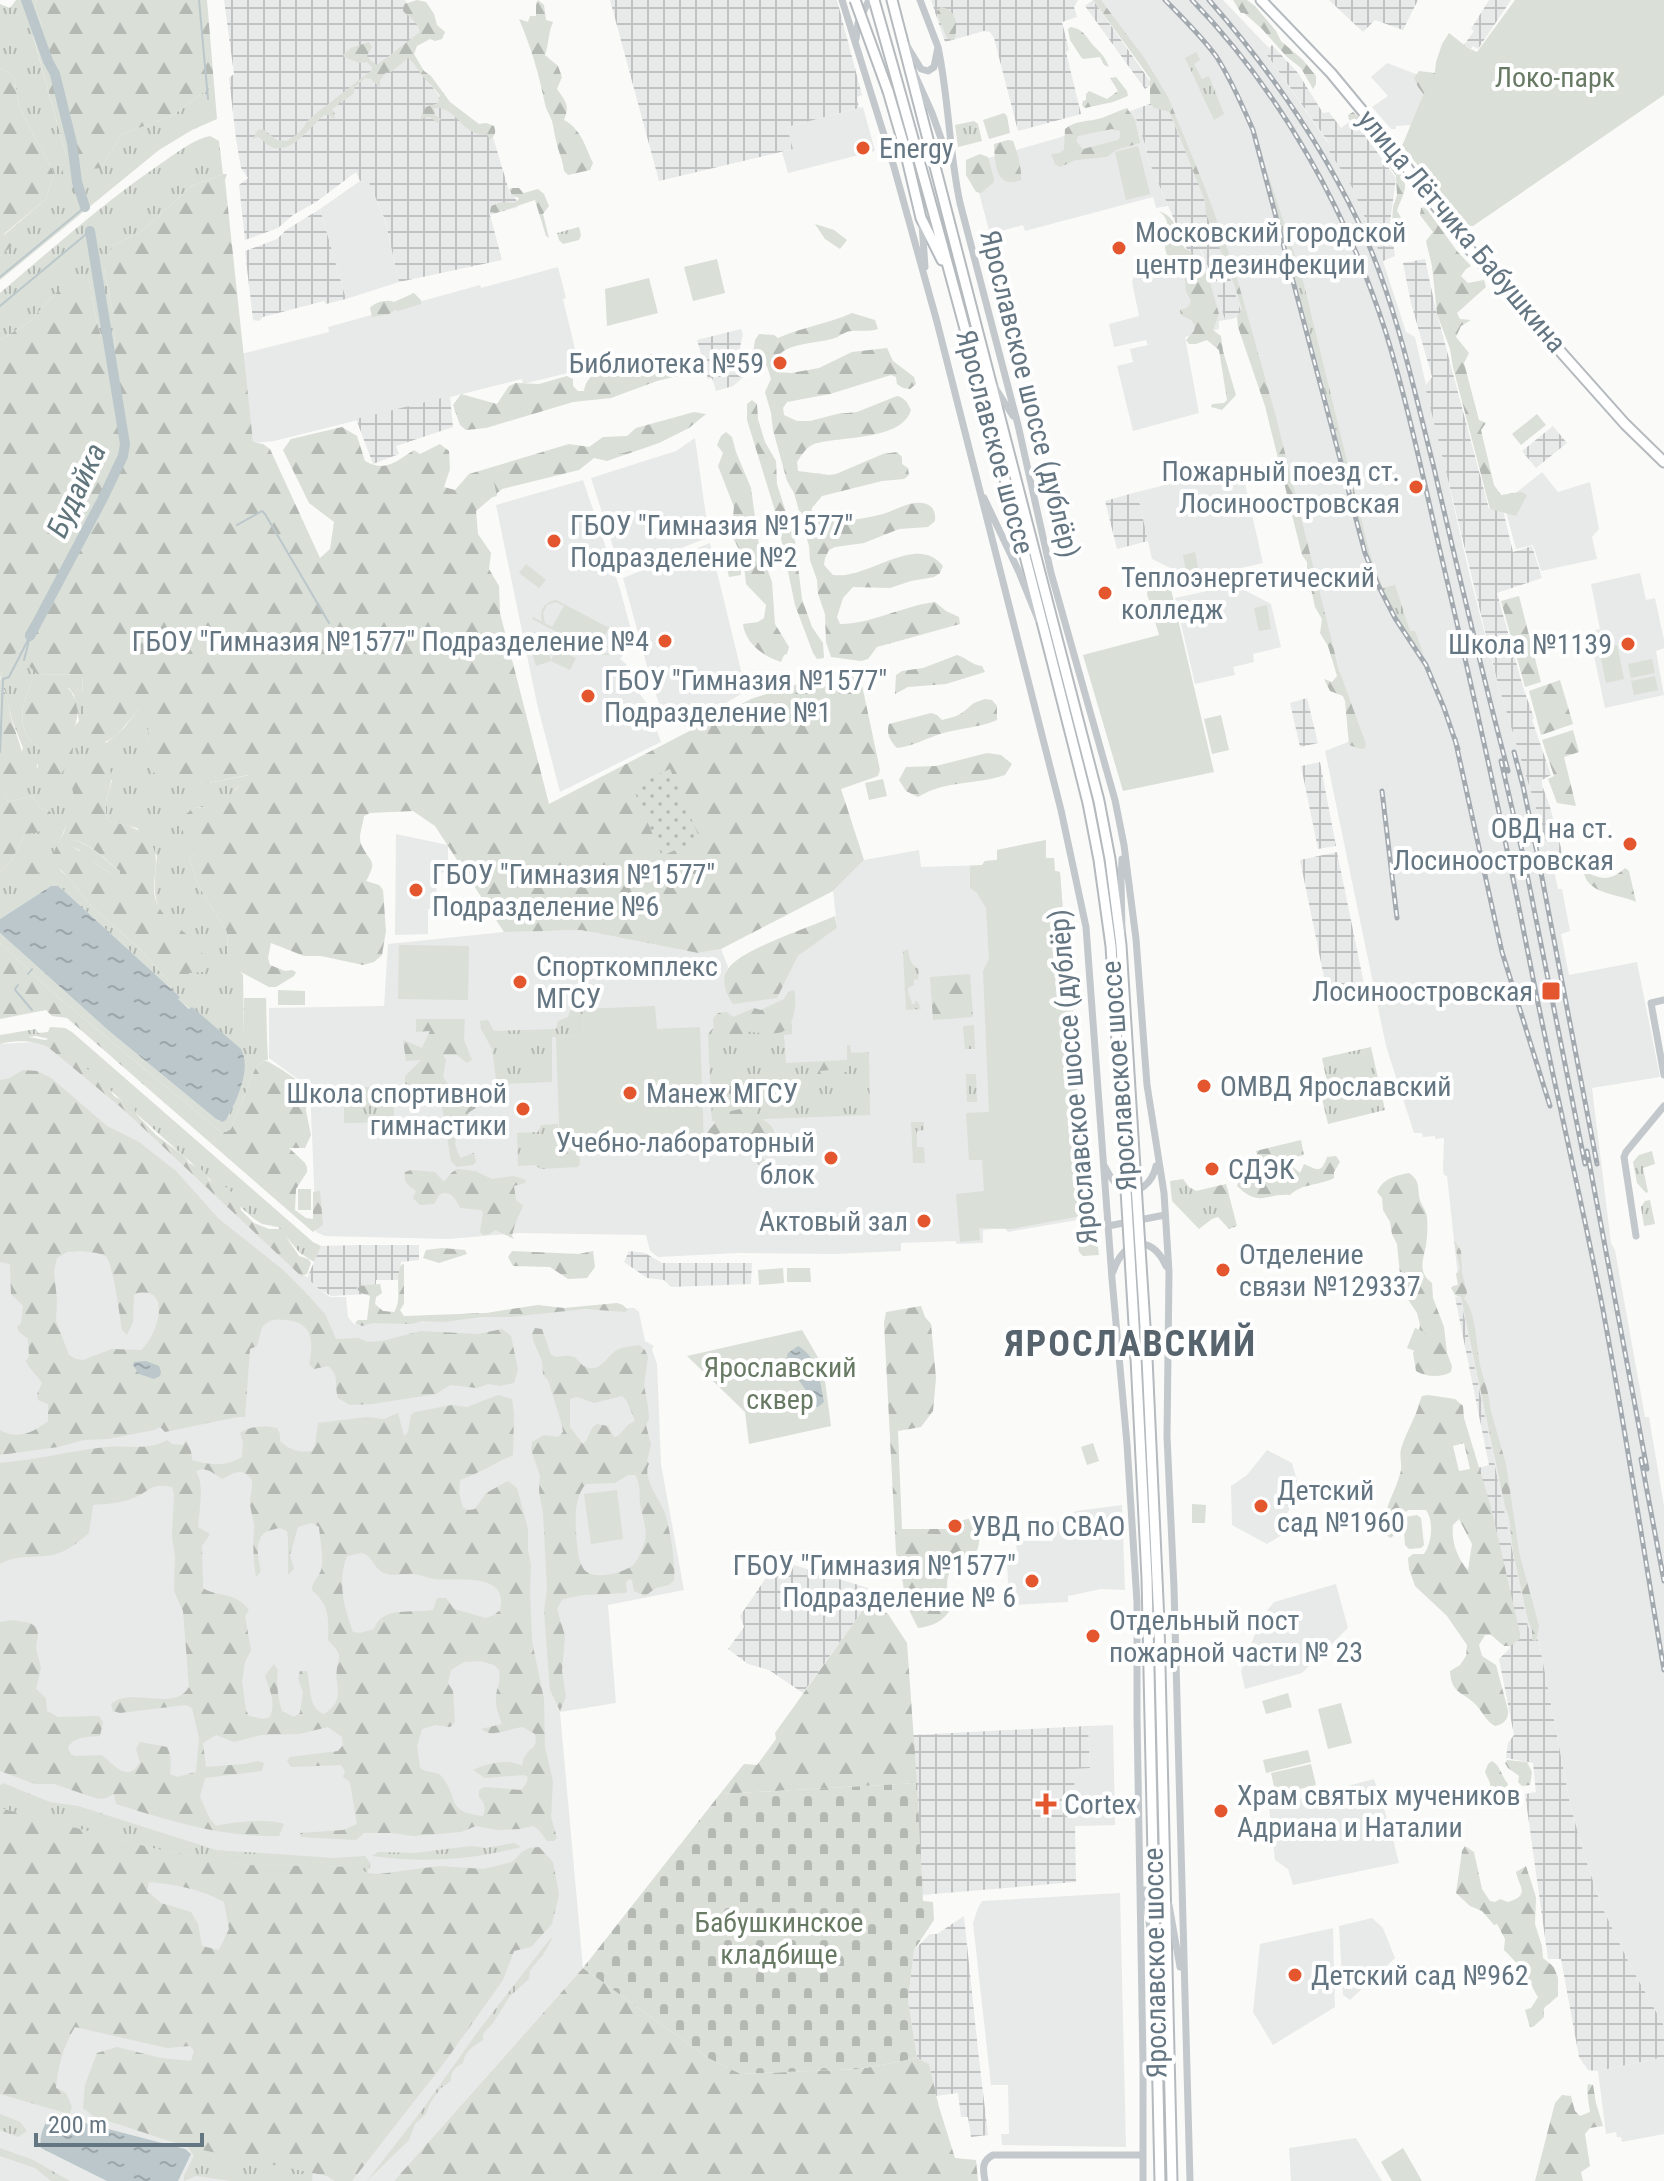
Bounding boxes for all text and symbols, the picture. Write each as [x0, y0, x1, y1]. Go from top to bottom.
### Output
park label: Локо-парк [1495, 61, 1615, 94]
street label: улица Лётчика Бабушкина [1351, 103, 1573, 359]
place label: Energy [879, 132, 954, 165]
marker: Energy [854, 139, 872, 157]
place label: Московский городской центр дезинфекции [1135, 216, 1406, 281]
street label: Ярославское шоссе (дублёр) [973, 227, 1087, 561]
marker: Московский городской центр дезинфекции [1110, 239, 1128, 257]
street label: Ярославское шоссе [949, 326, 1041, 558]
place label: Библиотека №59 [569, 347, 764, 380]
marker: Библиотека №59 [771, 354, 789, 372]
water label: Будайка [39, 437, 113, 543]
place label: Пожарный поезд ст. Лосиноостровская [1161, 455, 1400, 520]
marker: Пожарный поезд ст. Лосиноостровская [1407, 478, 1425, 496]
place label: ГБОУ "Гимназия №1577" Подразделение №2 [570, 509, 853, 574]
marker: ГБОУ "Гимназия №1577" Подразделение №2 [545, 532, 563, 550]
place label: Теплоэнергетический колледж [1121, 561, 1375, 626]
marker: Теплоэнергетический колледж [1096, 584, 1114, 602]
place label: ГБОУ "Гимназия №1577" Подразделение №4 [132, 625, 649, 658]
place label: Школа №1139 [1448, 628, 1612, 661]
marker: ГБОУ "Гимназия №1577" Подразделение №4 [656, 632, 674, 650]
marker: Школа №1139 [1619, 635, 1637, 653]
place label: ГБОУ "Гимназия №1577" Подразделение №1 [604, 664, 887, 729]
marker: ГБОУ "Гимназия №1577" Подразделение №1 [579, 687, 597, 705]
place label: ОВД на ст. Лосиноостровская [1393, 812, 1614, 877]
marker: ОВД на ст. Лосиноостровская [1621, 835, 1639, 853]
place label: ГБОУ "Гимназия №1577" Подразделение №6 [432, 858, 715, 923]
marker: ГБОУ "Гимназия №1577" Подразделение №6 [407, 881, 425, 899]
street label: Ярославское шоссе (дублёр) [1042, 908, 1104, 1246]
place label: Спорткомплекс МГСУ [536, 950, 718, 1015]
street label: Ярославское шоссе [1094, 960, 1144, 1192]
marker: Спорткомплекс МГСУ [511, 973, 529, 991]
place label: Лосиноостровская [1312, 975, 1533, 1008]
marker: Лосиноостровская [1540, 980, 1562, 1002]
place label: ОМВД Ярославский [1220, 1070, 1451, 1103]
place label: Школа спортивной гимнастики [286, 1077, 507, 1142]
place label: Манеж МГСУ [646, 1077, 798, 1110]
marker: ОМВД Ярославский [1195, 1077, 1213, 1095]
marker: Манеж МГСУ [621, 1084, 639, 1102]
marker: Школа спортивной гимнастики [514, 1100, 532, 1118]
place label: Учебно-лабораторный блок [556, 1126, 815, 1191]
marker: Учебно-лабораторный блок [822, 1149, 840, 1167]
place label: СДЭК [1228, 1153, 1295, 1186]
marker: СДЭК [1203, 1160, 1221, 1178]
place label: Актовый зал [759, 1205, 908, 1238]
marker: Актовый зал [915, 1212, 933, 1230]
place label: Отделение связи №129337 [1239, 1238, 1420, 1303]
marker: Отделение связи №129337 [1214, 1261, 1232, 1279]
district label: ЯРОСЛАВСКИЙ [1004, 1322, 1257, 1365]
park label: Ярославский сквер [703, 1351, 857, 1416]
place label: Детский сад №1960 [1277, 1474, 1405, 1539]
marker: Детский сад №1960 [1252, 1497, 1270, 1515]
place label: УВД по СВАО [971, 1510, 1125, 1543]
marker: УВД по СВАО [946, 1517, 964, 1535]
place label: ГБОУ "Гимназия №1577" Подразделение № 6 [733, 1549, 1016, 1614]
marker: ГБОУ "Гимназия №1577" Подразделение № 6 [1023, 1572, 1041, 1590]
place label: Отдельный пост пожарной части № 23 [1109, 1604, 1363, 1669]
marker: Отдельный пост пожарной части № 23 [1084, 1627, 1102, 1645]
place label: Храм святых мучеников Адриана и Наталии [1237, 1779, 1521, 1844]
place label: Cortex [1064, 1788, 1137, 1821]
marker: Cortex [1035, 1793, 1057, 1815]
marker: Храм святых мучеников Адриана и Наталии [1212, 1802, 1230, 1820]
street label: Ярославское шоссе [1136, 1847, 1174, 2079]
park label: Бабушкинское кладбище [695, 1906, 864, 1971]
place label: Детский сад №962 [1311, 1959, 1529, 1992]
marker: Детский сад №962 [1286, 1966, 1304, 1984]
scale bar [36, 2097, 202, 2147]
text: 200 m [48, 2111, 107, 2139]

